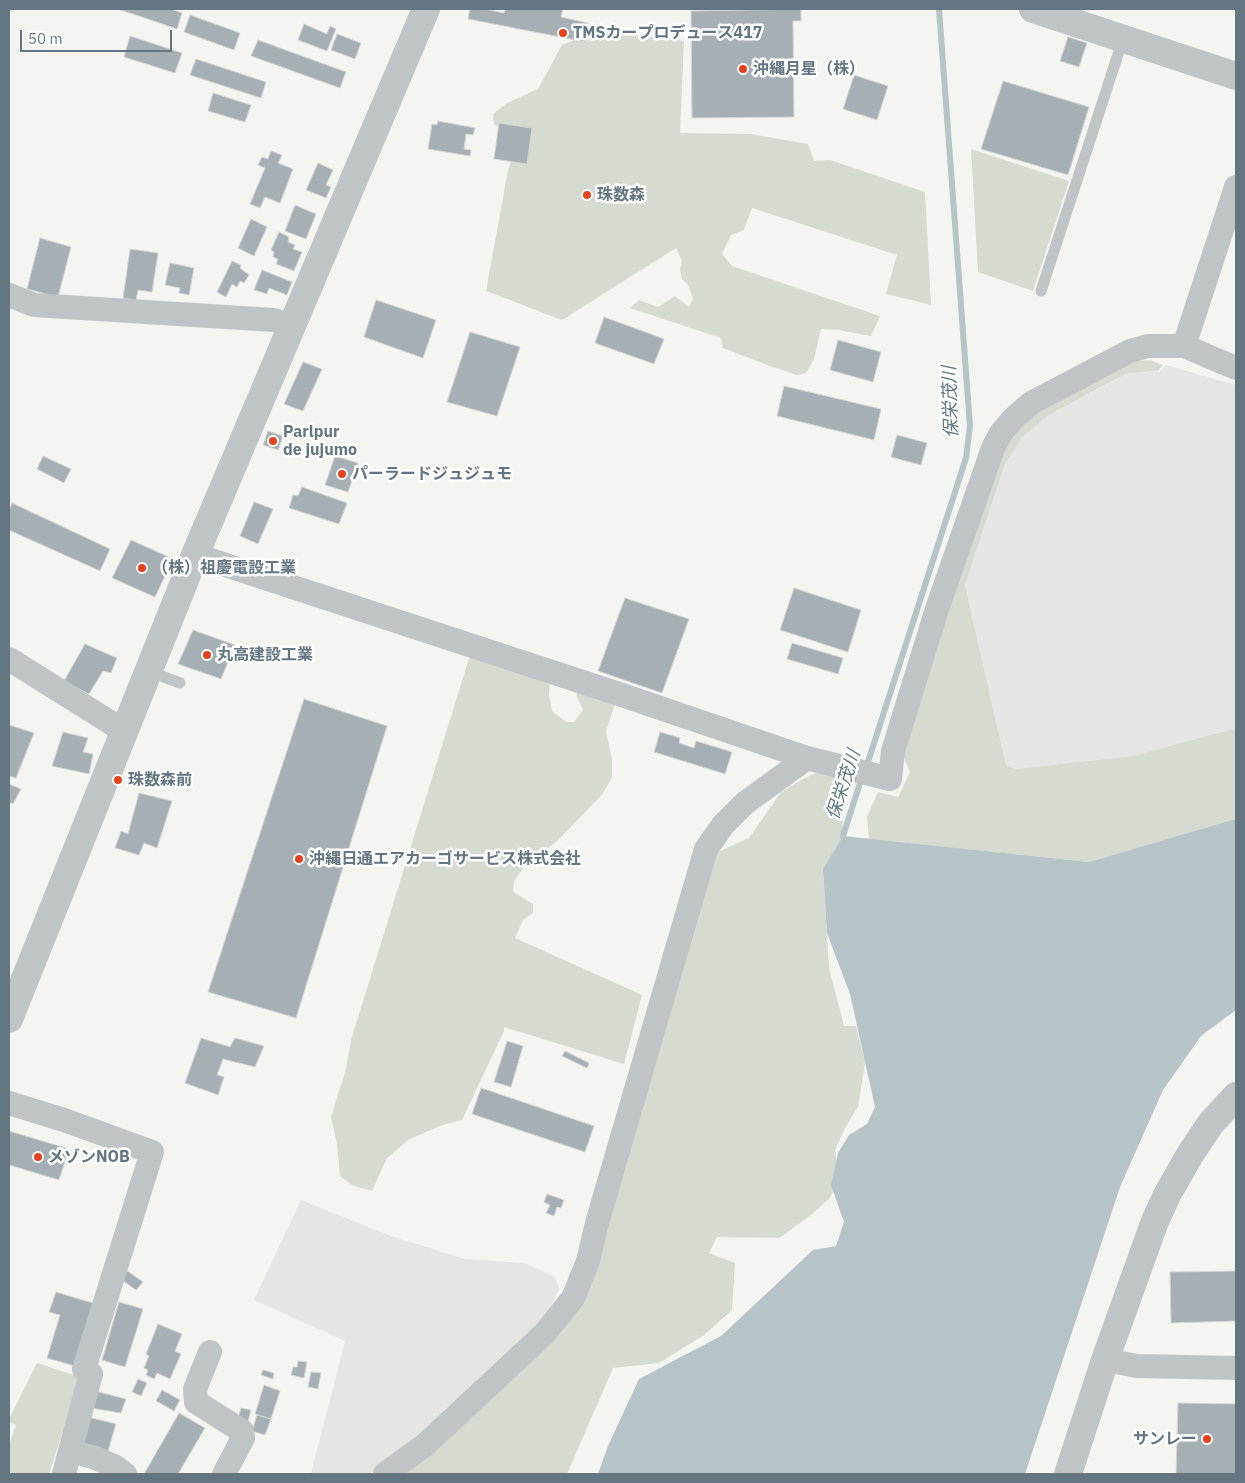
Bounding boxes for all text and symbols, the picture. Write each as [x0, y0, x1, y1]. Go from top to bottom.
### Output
scale bar [22, 20, 175, 52]
place label: TMSカープロデュース417 [573, 23, 762, 43]
marker: TMSカープロデュース417 [557, 27, 569, 39]
text: 50 m [28, 29, 63, 48]
place label: 沖縄月星（株） [753, 59, 865, 79]
marker: 沖縄月星（株） [737, 63, 749, 75]
place label: 珠数森 [597, 185, 645, 205]
marker: 珠数森 [581, 189, 593, 201]
water label: 保栄茂川 [939, 366, 963, 438]
place label: Parlpur de jujumo [283, 422, 357, 460]
marker: Parlpur de jujumo [267, 435, 279, 447]
place label: パーラードジュジュモ [352, 464, 512, 484]
marker: パーラードジュジュモ [336, 468, 348, 480]
place label: （株）祖慶電設工業 [152, 558, 296, 578]
marker: （株）祖慶電設工業 [136, 562, 148, 574]
place label: 丸高建設工業 [217, 645, 313, 665]
marker: 丸高建設工業 [201, 649, 213, 661]
water label: 保栄茂川 [823, 747, 865, 823]
place label: 珠数森前 [128, 770, 192, 790]
marker: 珠数森前 [112, 774, 124, 786]
place label: 沖縄日通エアカーゴサービス株式会社 [309, 849, 581, 869]
marker: 沖縄日通エアカーゴサービス株式会社 [293, 853, 305, 865]
place label: メゾンNOB [48, 1147, 130, 1167]
marker: メゾンNOB [32, 1151, 44, 1163]
place label: サンレー [1133, 1429, 1197, 1449]
marker: サンレー [1201, 1433, 1213, 1445]

